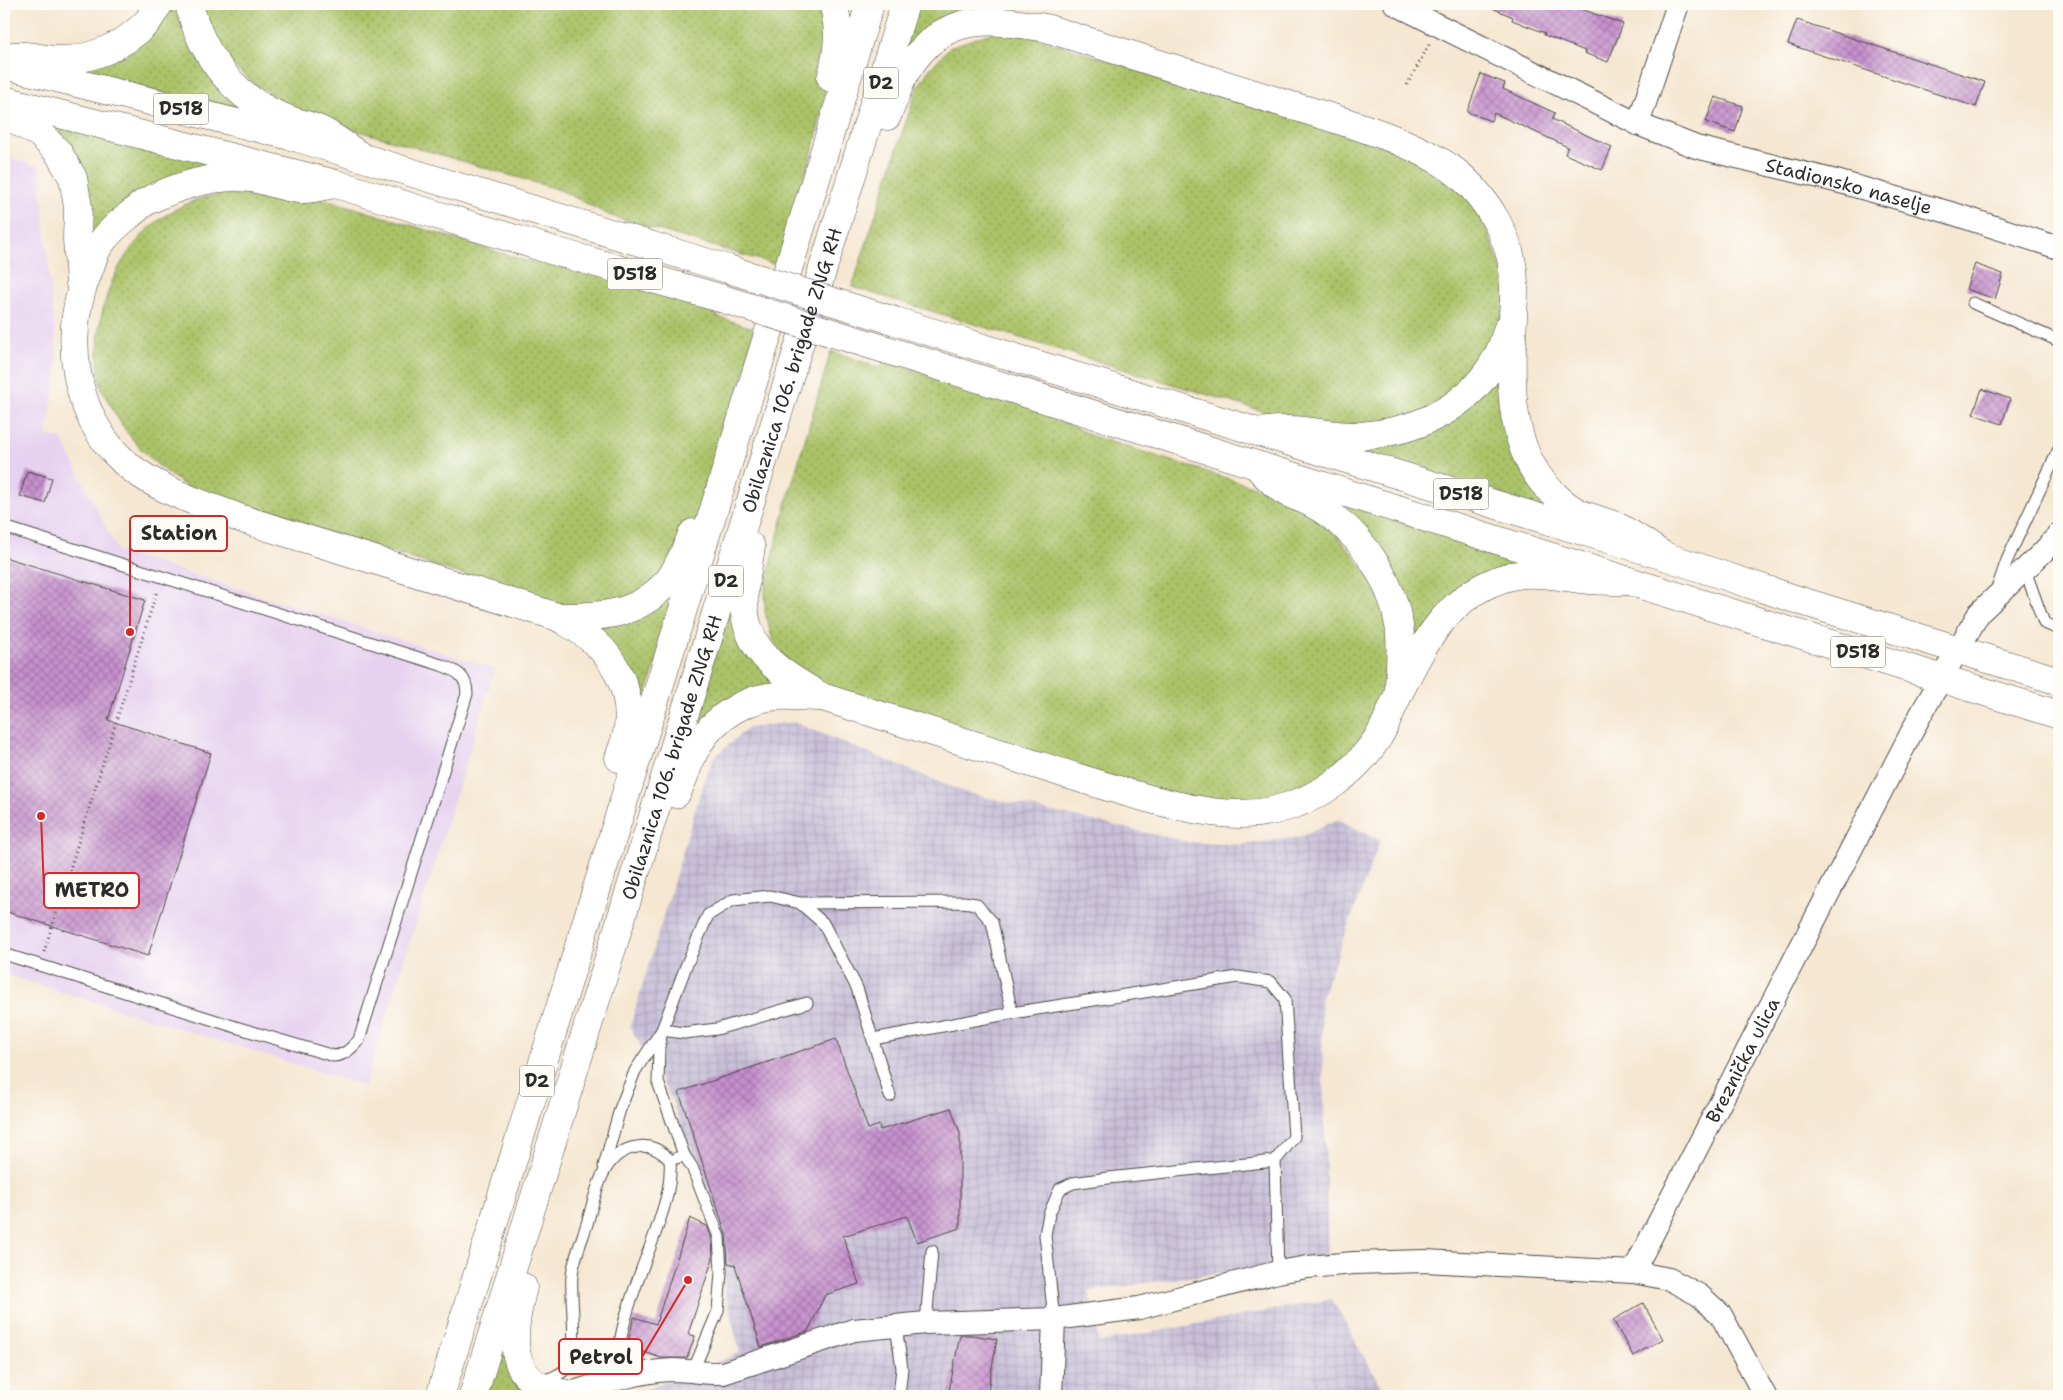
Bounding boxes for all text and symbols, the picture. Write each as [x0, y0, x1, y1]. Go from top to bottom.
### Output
road number: D2 [864, 68, 898, 99]
road number: D518 [154, 94, 208, 125]
street label: Stadionsko naselje [1763, 152, 1935, 220]
street label: Obilaznica 106. brigade ZNG RH [736, 225, 848, 516]
road number: D518 [608, 258, 662, 290]
road number: D518 [1434, 478, 1488, 509]
callout: Station [130, 516, 227, 551]
text: Station [141, 520, 217, 546]
road number: D2 [708, 566, 744, 596]
street label: Obilaznica 106. brigade ZNG RH [616, 611, 728, 903]
road number: D518 [1830, 636, 1886, 668]
callout: METRO [44, 873, 139, 908]
text: METRO [55, 877, 129, 903]
street label: Breznička ulica [1700, 993, 1786, 1127]
road number: D2 [520, 1066, 554, 1096]
callout: Petrol [559, 1339, 642, 1374]
text: Petrol [569, 1344, 633, 1370]

